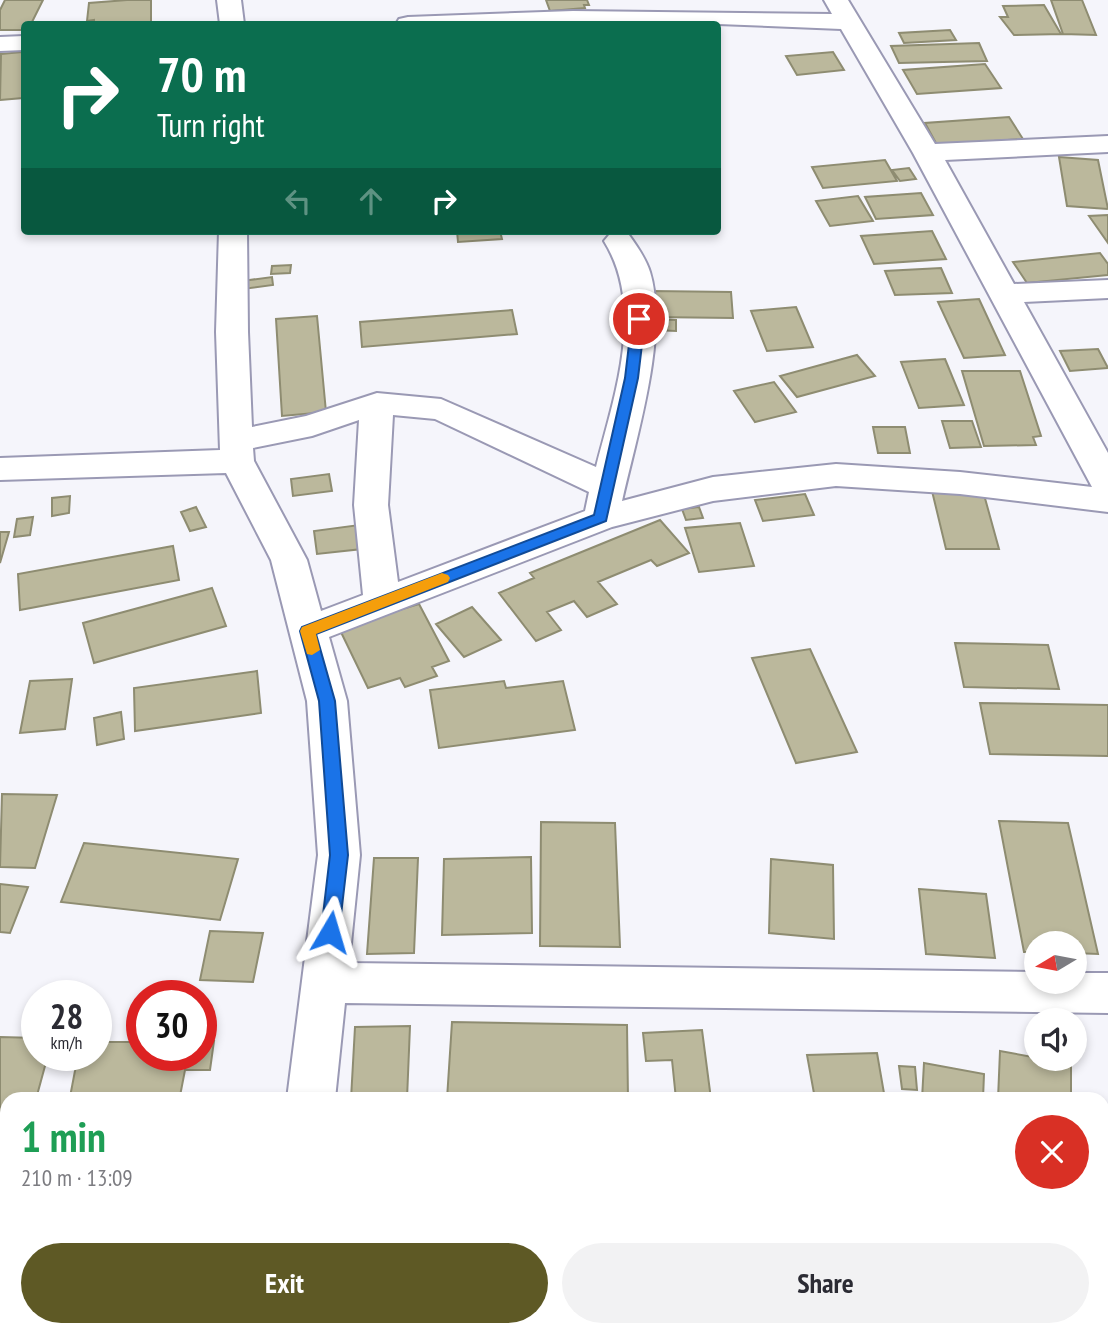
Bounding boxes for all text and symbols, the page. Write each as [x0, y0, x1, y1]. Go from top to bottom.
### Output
text: 70 m [157, 42, 246, 106]
icon: right [42, 49, 133, 140]
text: Turn right [157, 104, 265, 146]
icon: left [279, 182, 317, 220]
icon: ahead [352, 182, 390, 220]
icon: right [425, 182, 463, 220]
pin [609, 289, 669, 349]
icon: arrive [620, 300, 658, 338]
position arrow [293, 895, 367, 969]
north arrow [1024, 931, 1087, 994]
map controls [1024, 931, 1087, 1071]
speed limit sign: 30 [126, 980, 217, 1071]
text: 28 [50, 993, 83, 1039]
button: sound [1024, 1008, 1087, 1071]
text: km/h [51, 1031, 82, 1054]
text: 1 min [21, 1109, 106, 1164]
button: close [1015, 1115, 1089, 1189]
text: 210 m · 13:09 [21, 1163, 133, 1192]
button: Exit [21, 1243, 548, 1323]
button: Share [562, 1243, 1089, 1323]

